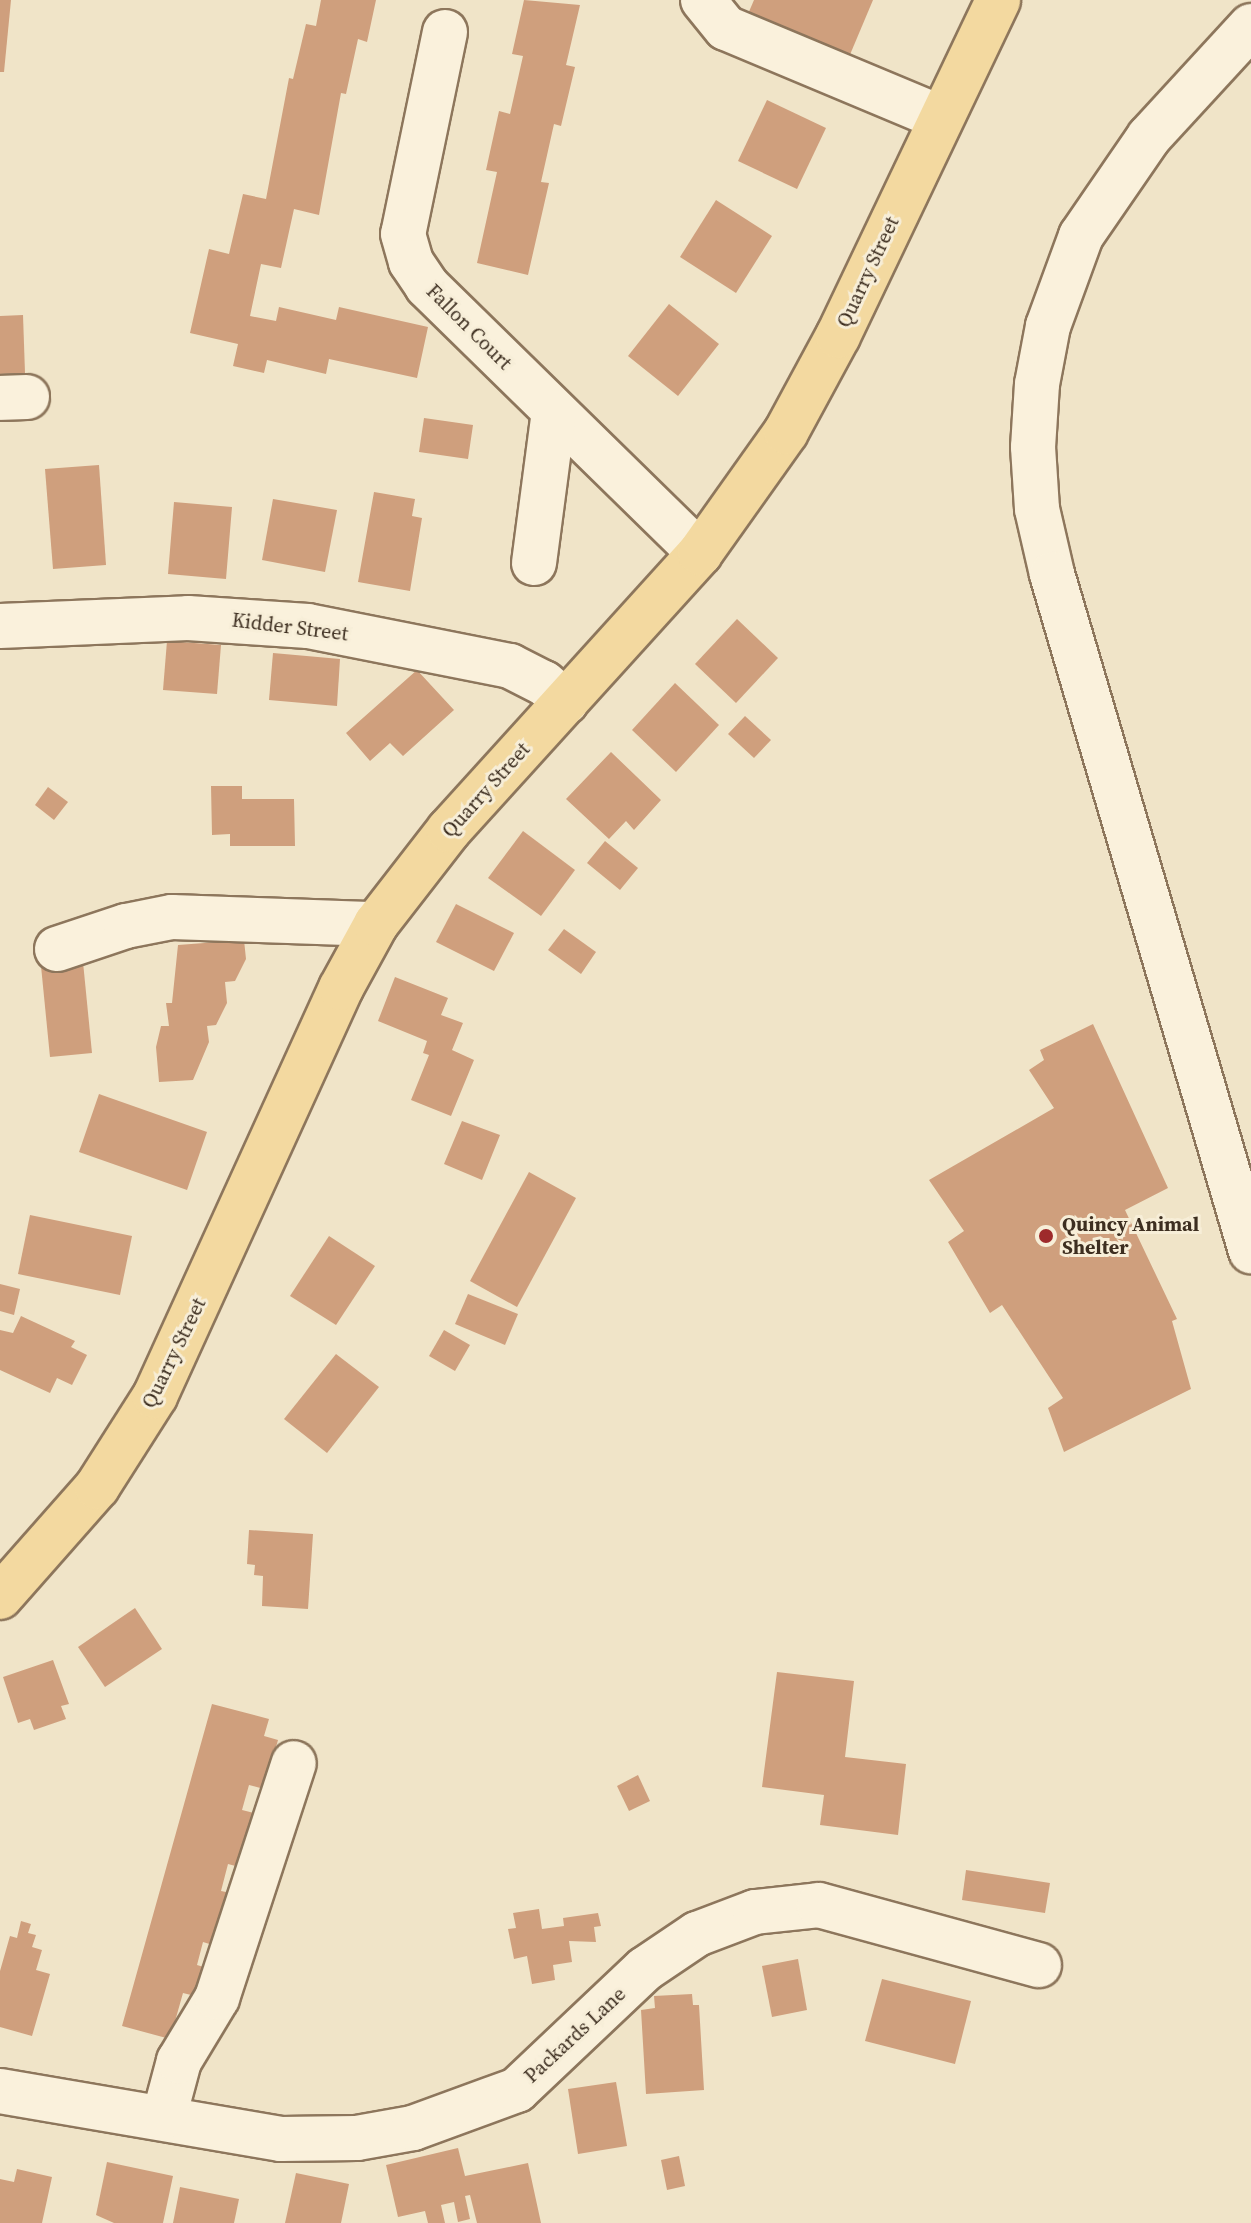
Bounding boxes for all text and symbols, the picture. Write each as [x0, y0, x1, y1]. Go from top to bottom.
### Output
street label: Quarry Street [832, 213, 904, 331]
street label: Fallon Court [421, 279, 517, 375]
street label: Kidder Street [230, 608, 350, 646]
street label: Quarry Street [437, 738, 535, 842]
place label: Quincy Animal Shelter [1062, 1212, 1199, 1259]
marker: Quincy Animal Shelter [1037, 1227, 1055, 1245]
street label: Quarry Street [137, 1294, 211, 1412]
street label: Packards Lane [519, 1982, 631, 2088]

